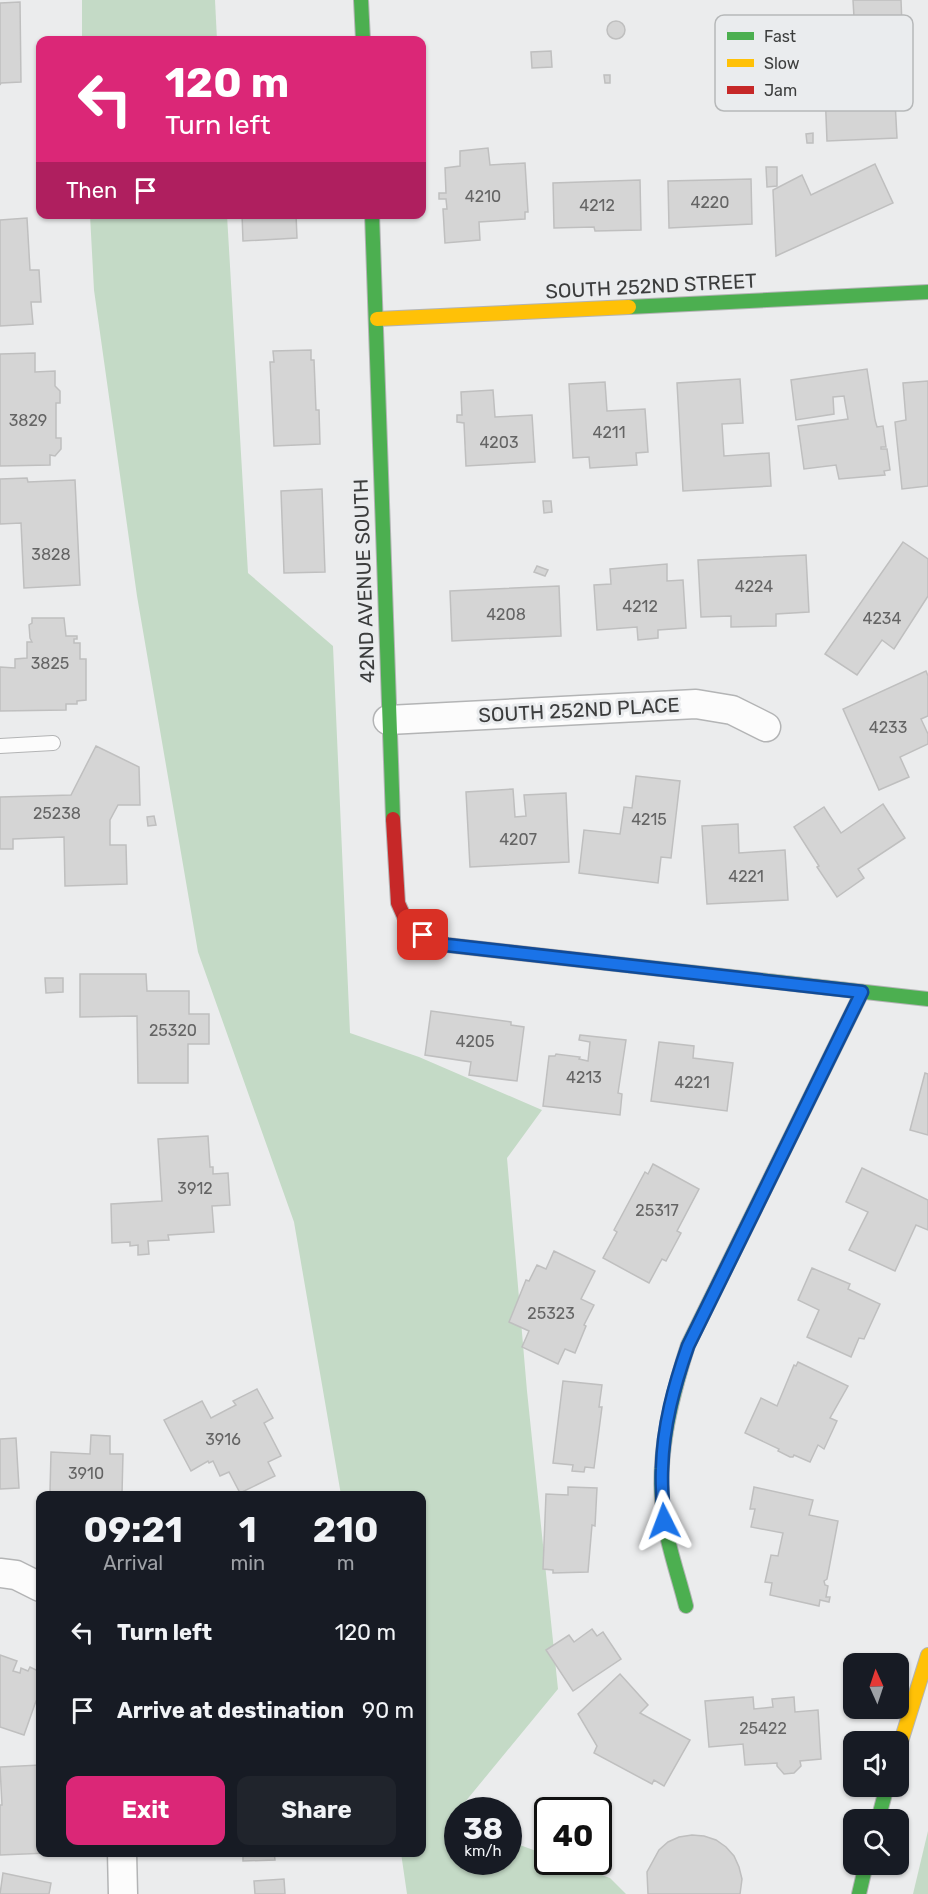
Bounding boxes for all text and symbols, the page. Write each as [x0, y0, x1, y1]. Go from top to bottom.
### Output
legend [715, 15, 913, 111]
text: Fast [764, 27, 796, 46]
text: Slow [764, 54, 800, 73]
text: 120 m [165, 58, 289, 108]
icon: left [66, 60, 144, 138]
text: Jam [764, 81, 797, 100]
text: Turn left [165, 109, 270, 141]
icon: arrive [129, 174, 162, 207]
text: Then [66, 177, 117, 204]
house number: 4210 [465, 187, 501, 206]
house number: 4220 [691, 193, 729, 212]
house number: 4212 [579, 196, 615, 215]
street label: SOUTH 252ND STREET [545, 268, 758, 304]
house number: 3829 [9, 411, 47, 430]
house number: 4211 [592, 423, 626, 442]
house number: 4203 [479, 433, 519, 452]
street label: 42ND AVENUE SOUTH [348, 478, 380, 684]
house number: 3828 [31, 545, 71, 564]
house number: 4224 [735, 577, 773, 596]
house number: 4212 [622, 597, 658, 616]
house number: 4208 [486, 605, 526, 624]
house number: 4234 [863, 609, 901, 628]
house number: 3825 [31, 654, 69, 673]
street label: SOUTH 252ND PLACE [478, 693, 680, 727]
house number: 4233 [869, 718, 907, 737]
house number: 25238 [33, 804, 81, 823]
house number: 4215 [631, 810, 667, 829]
house number: 4207 [499, 830, 537, 849]
house number: 4221 [728, 867, 764, 886]
pin [397, 909, 448, 960]
icon: arrive [406, 918, 439, 951]
house number: 25320 [149, 1021, 197, 1040]
house number: 4205 [456, 1032, 495, 1051]
house number: 4213 [566, 1068, 602, 1087]
house number: 4221 [674, 1073, 710, 1092]
house number: 3912 [177, 1179, 213, 1198]
house number: 25317 [635, 1201, 679, 1220]
house number: 25323 [527, 1304, 575, 1323]
house number: 3916 [205, 1430, 241, 1449]
house number: 3910 [68, 1464, 104, 1483]
position arrow [632, 1489, 696, 1553]
text: 09:21 [84, 1508, 183, 1551]
text: 1 [239, 1508, 257, 1551]
text: 210 [313, 1508, 378, 1551]
text: Arrival [103, 1551, 163, 1575]
text: min [230, 1551, 265, 1575]
text: m [337, 1551, 354, 1575]
icon: left [66, 1616, 99, 1649]
text: Turn left [117, 1619, 212, 1646]
text: 120 m [335, 1619, 396, 1646]
north arrow [843, 1653, 909, 1719]
map controls [843, 1653, 909, 1875]
icon: arrive [66, 1694, 99, 1727]
text: Arrive at destination [117, 1697, 344, 1724]
text: 90 m [362, 1697, 414, 1724]
house number: 25422 [739, 1719, 787, 1738]
button: sound [843, 1731, 909, 1797]
button: Exit [66, 1776, 225, 1845]
button: Share [237, 1776, 396, 1845]
speed limit sign: 40 [534, 1797, 612, 1875]
button: search [843, 1809, 909, 1875]
text: 38 [463, 1811, 503, 1847]
text: km/h [464, 1842, 502, 1860]

